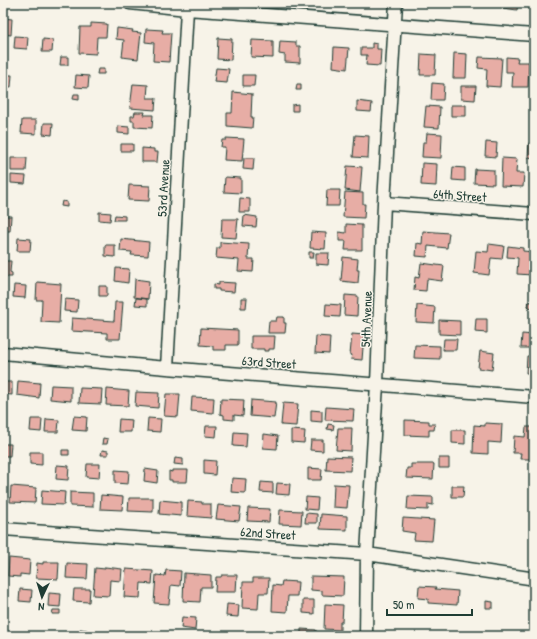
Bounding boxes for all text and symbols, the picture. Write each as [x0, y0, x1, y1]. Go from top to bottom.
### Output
street label: 53rd Avenue [153, 159, 173, 217]
street label: 64th Street [433, 184, 488, 206]
street label: 54th Avenue [356, 291, 376, 347]
street label: 63rd Street [241, 351, 297, 373]
street label: 62nd Street [240, 522, 297, 544]
north arrow [22, 577, 62, 617]
scale bar [387, 591, 472, 617]
text: 50 m [393, 596, 414, 613]
text: N [38, 600, 45, 614]

